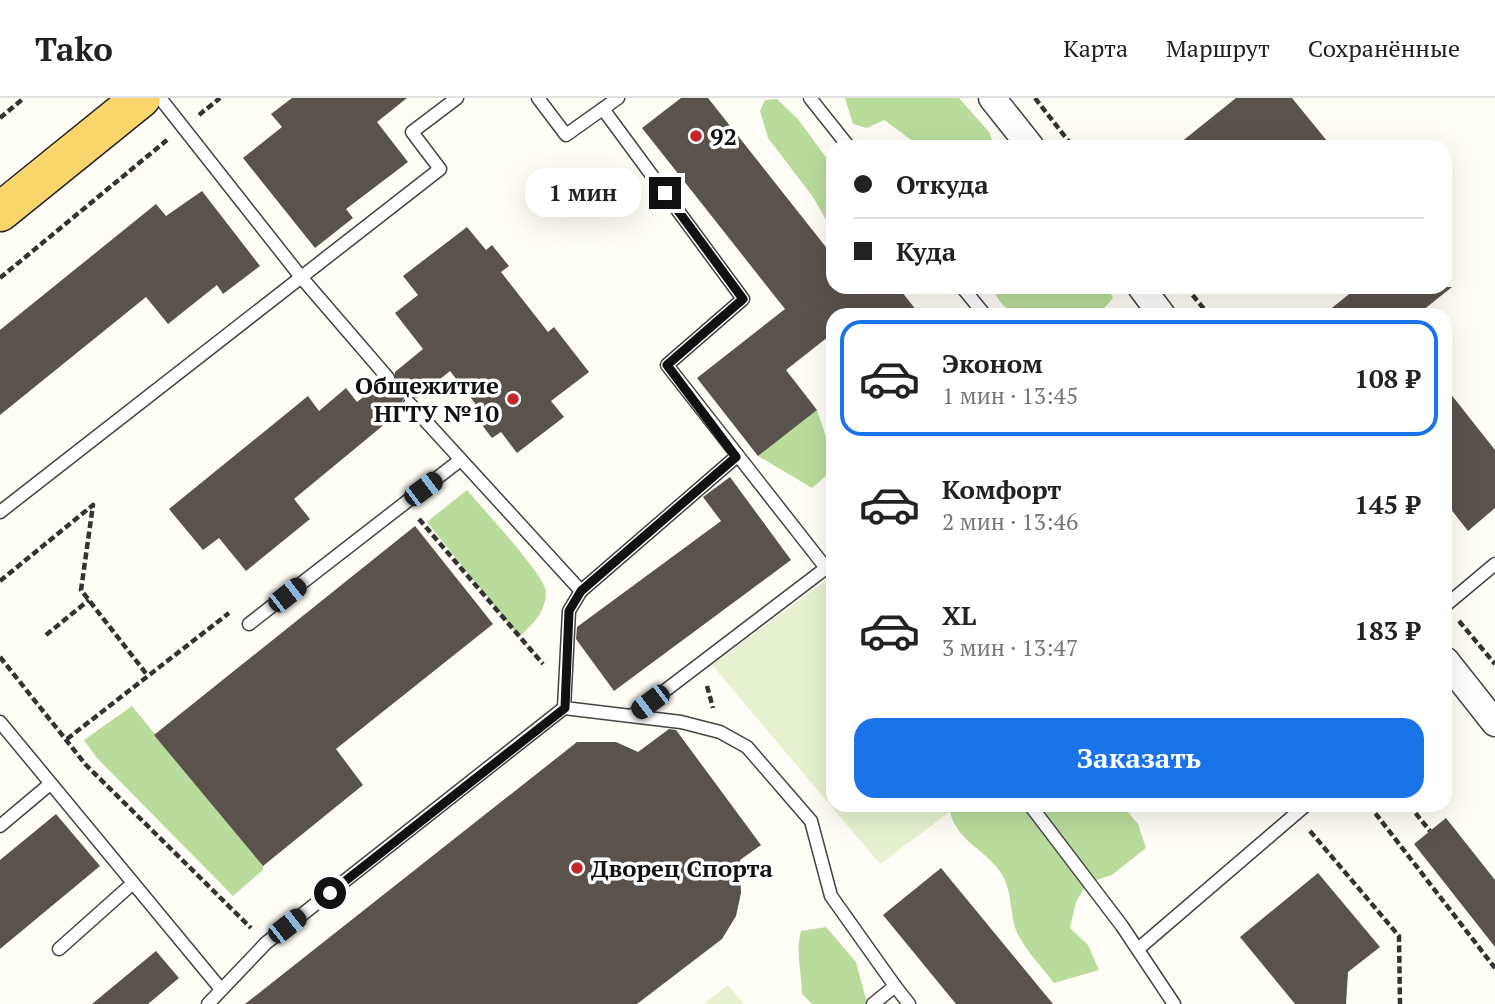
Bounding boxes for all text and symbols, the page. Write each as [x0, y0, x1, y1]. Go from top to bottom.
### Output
text: Tako [35, 27, 113, 70]
text: Карта [1063, 32, 1128, 64]
text: Маршрут [1166, 32, 1270, 64]
text: Сохранённые [1308, 32, 1460, 64]
place label: 92 [710, 120, 737, 152]
marker: 92 [688, 128, 704, 144]
text: Откуда [896, 167, 989, 201]
callout: 1 мин [525, 168, 640, 217]
text: 1 мин [549, 177, 617, 208]
route end [649, 177, 681, 209]
text: Куда [896, 234, 956, 268]
text: Эконом [942, 346, 1043, 380]
icon: car [858, 347, 921, 410]
text: 108 ₽ [1354, 361, 1420, 395]
place label: Общежитие НГТУ №10 [355, 369, 499, 429]
text: 1 мин · 13:45 [942, 380, 1078, 411]
marker: Общежитие НГТУ №10 [505, 391, 521, 407]
car [400, 468, 447, 510]
text: Комфорт [942, 472, 1061, 506]
icon: car [858, 473, 921, 536]
text: 145 ₽ [1354, 487, 1420, 521]
text: 2 мин · 13:46 [942, 506, 1078, 537]
car [264, 574, 311, 616]
text: XL [942, 598, 976, 632]
icon: car [858, 599, 921, 662]
text: 183 ₽ [1354, 613, 1420, 647]
text: 3 мин · 13:47 [942, 632, 1078, 663]
car [627, 681, 674, 723]
button: Заказать [854, 718, 1424, 798]
place label: Дворец Спорта [591, 852, 774, 884]
marker: Дворец Спорта [569, 860, 585, 876]
route start [314, 877, 346, 909]
car [264, 905, 311, 947]

